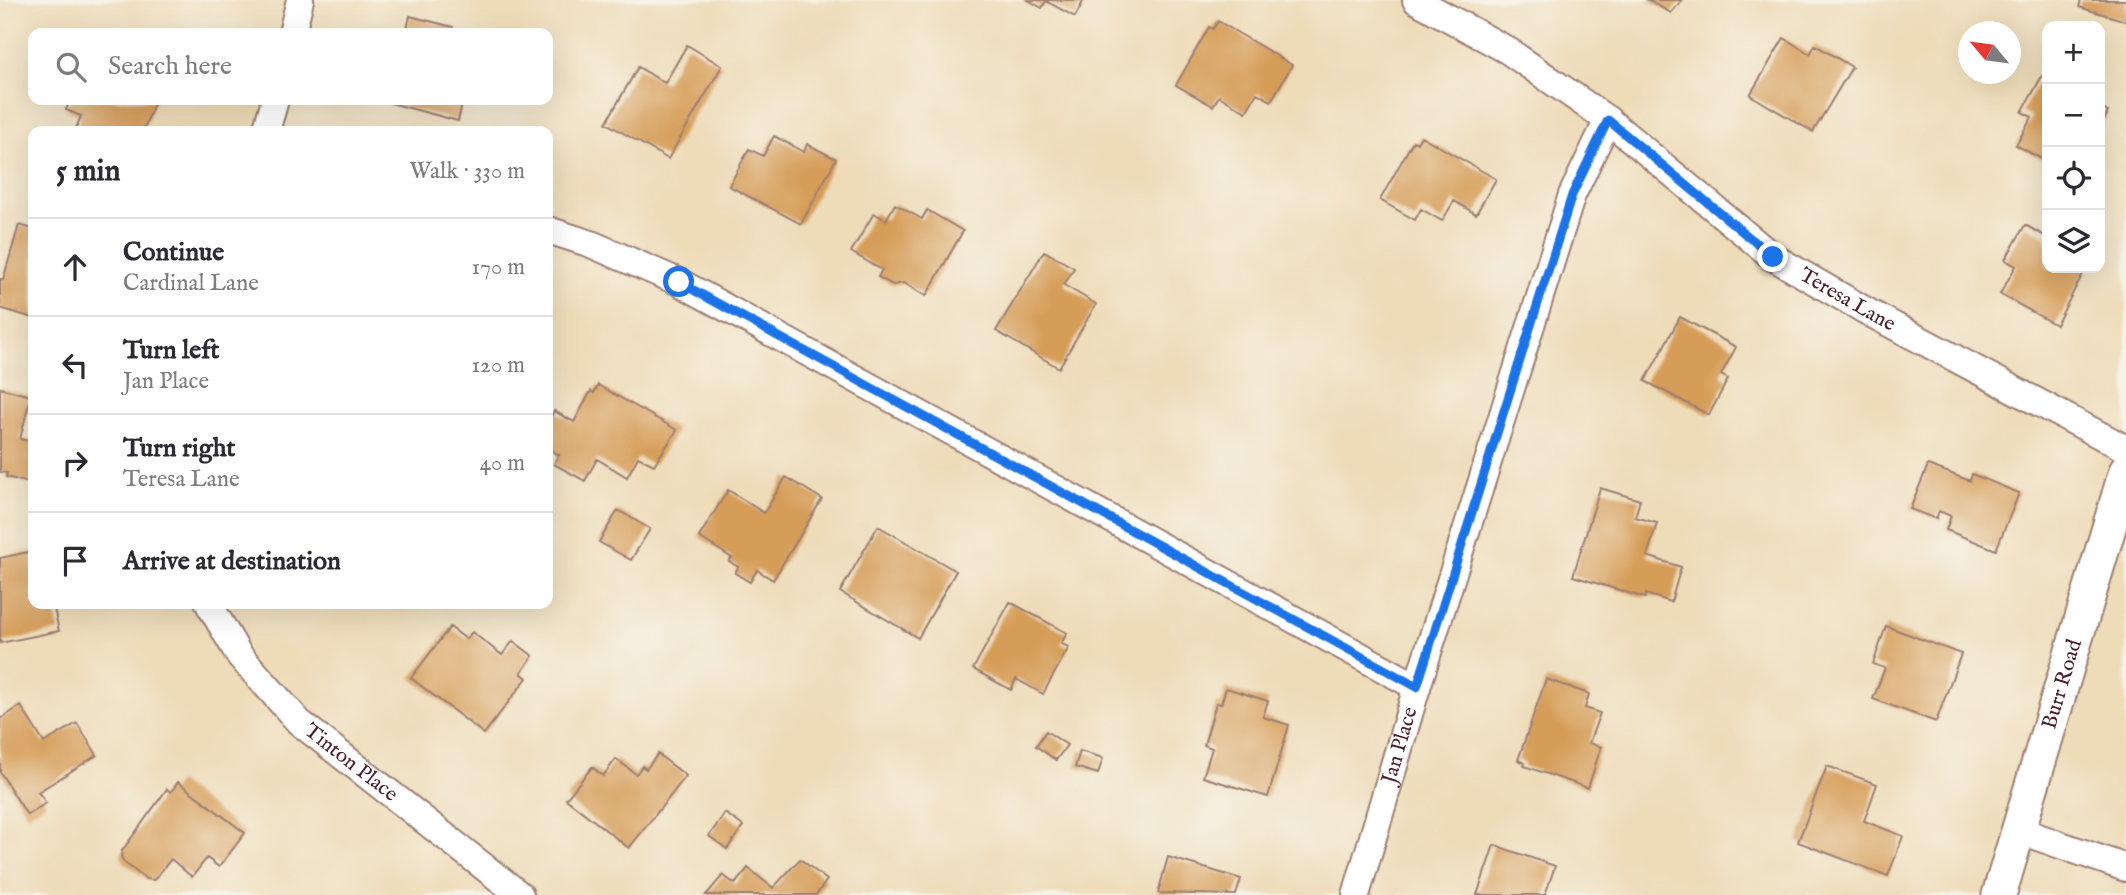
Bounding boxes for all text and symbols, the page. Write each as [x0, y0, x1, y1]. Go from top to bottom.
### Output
north arrow [1958, 21, 2021, 84]
map controls [2042, 21, 2105, 273]
button: + [2042, 21, 2105, 84]
search box [28, 28, 553, 105]
icon: search [52, 48, 90, 86]
text: Search here [108, 50, 232, 83]
button: − [2042, 84, 2105, 147]
button: locate [2042, 147, 2105, 210]
text: 5 min [56, 153, 121, 191]
text: Walk · 330 m [410, 157, 525, 186]
button: layers [2042, 210, 2105, 273]
text: Continue [123, 236, 224, 269]
route end [1757, 241, 1788, 272]
icon: ahead [56, 248, 94, 286]
text: 170 m [472, 253, 525, 282]
street label: Teresa Lane [1794, 262, 1900, 338]
route start [663, 266, 694, 297]
text: Cardinal Lane [123, 269, 259, 298]
text: Turn left [123, 334, 220, 367]
icon: left [56, 346, 94, 384]
text: 120 m [472, 351, 525, 380]
text: Jan Place [123, 367, 209, 396]
text: Turn right [123, 432, 236, 465]
icon: right [56, 444, 94, 482]
text: 40 m [480, 449, 525, 478]
text: Teresa Lane [123, 465, 239, 494]
icon: arrive [56, 542, 94, 580]
text: Arrive at destination [123, 545, 341, 578]
street label: Burr Road [2036, 635, 2089, 732]
street label: Jan Place [1375, 703, 1424, 789]
street label: Tinton Place [299, 718, 404, 808]

